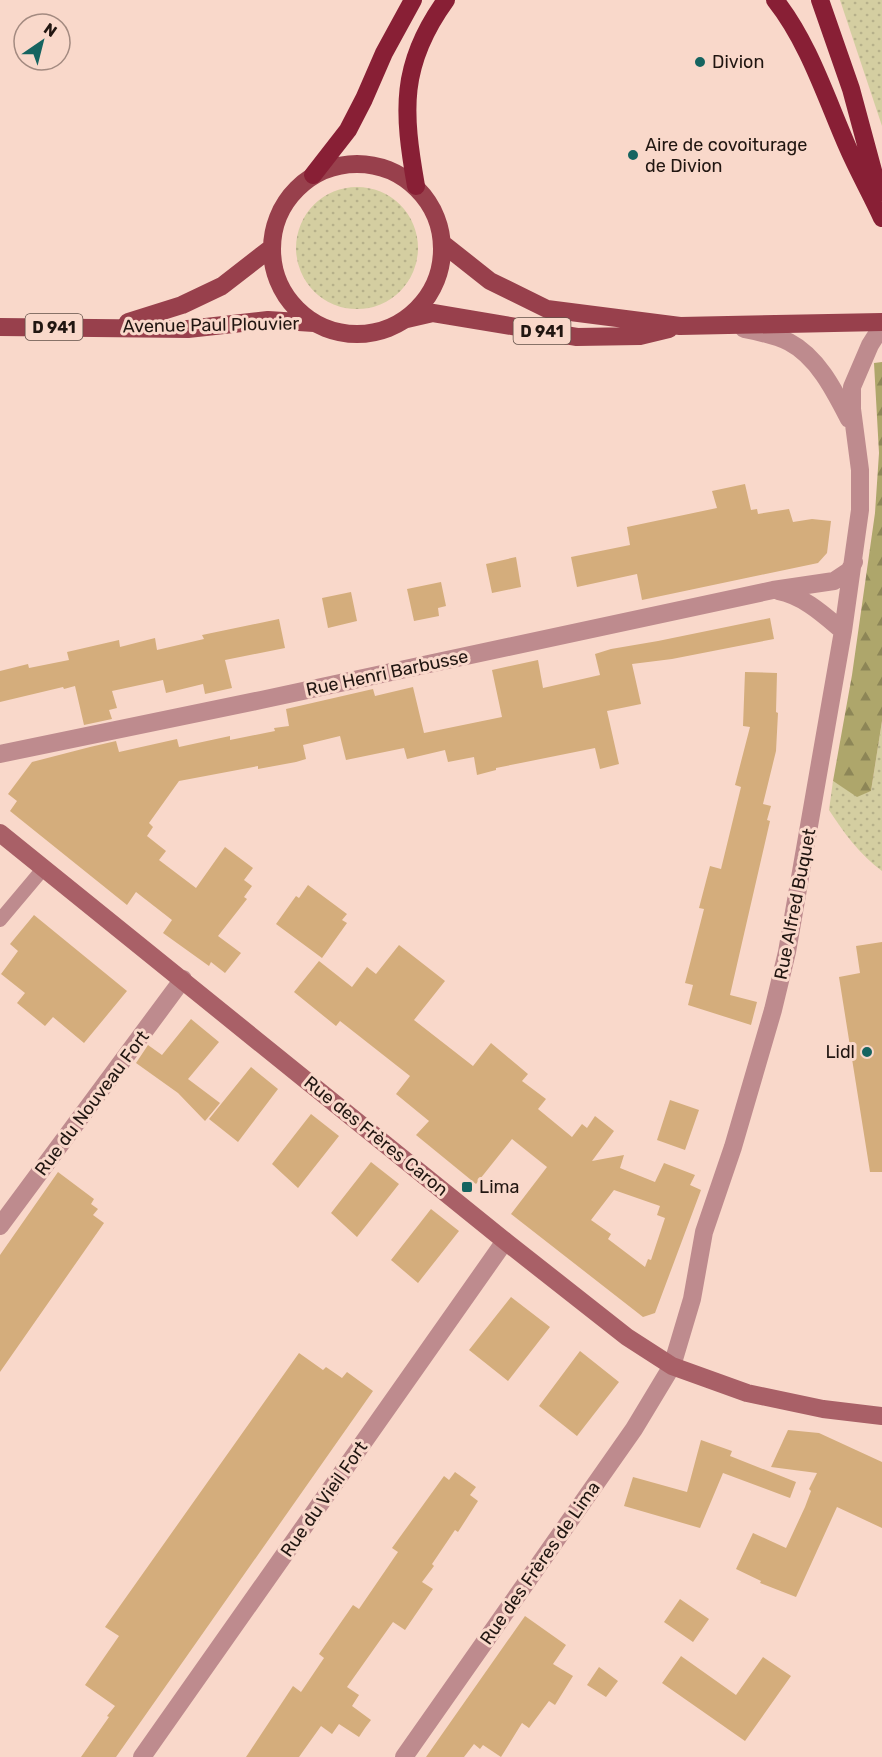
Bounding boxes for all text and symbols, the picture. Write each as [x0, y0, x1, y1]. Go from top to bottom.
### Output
north arrow [12, 12, 72, 72]
text: N [40, 19, 60, 41]
place label: Divion [712, 51, 764, 73]
marker: Divion [693, 55, 707, 69]
place label: Aire de covoiturage de Divion [645, 134, 807, 177]
marker: Aire de covoiturage de Divion [626, 148, 640, 162]
street label: Avenue Paul Plouvier [122, 312, 300, 338]
road number: D 941 [26, 314, 82, 340]
road number: D 941 [514, 318, 570, 344]
street label: Rue Henri Barbusse [304, 645, 470, 701]
street label: Rue Alfred Buquet [770, 827, 820, 981]
street label: Rue du Nouveau Fort [30, 1026, 154, 1180]
place label: Lidl [825, 1041, 855, 1063]
marker: Lidl [860, 1045, 874, 1059]
street label: Rue des Frères Caron [300, 1071, 452, 1201]
place label: Lima [479, 1176, 519, 1198]
marker: Lima [460, 1180, 474, 1194]
street label: Rue du Vieil Fort [276, 1437, 372, 1561]
street label: Rue des Frères de Lima [475, 1477, 605, 1649]

